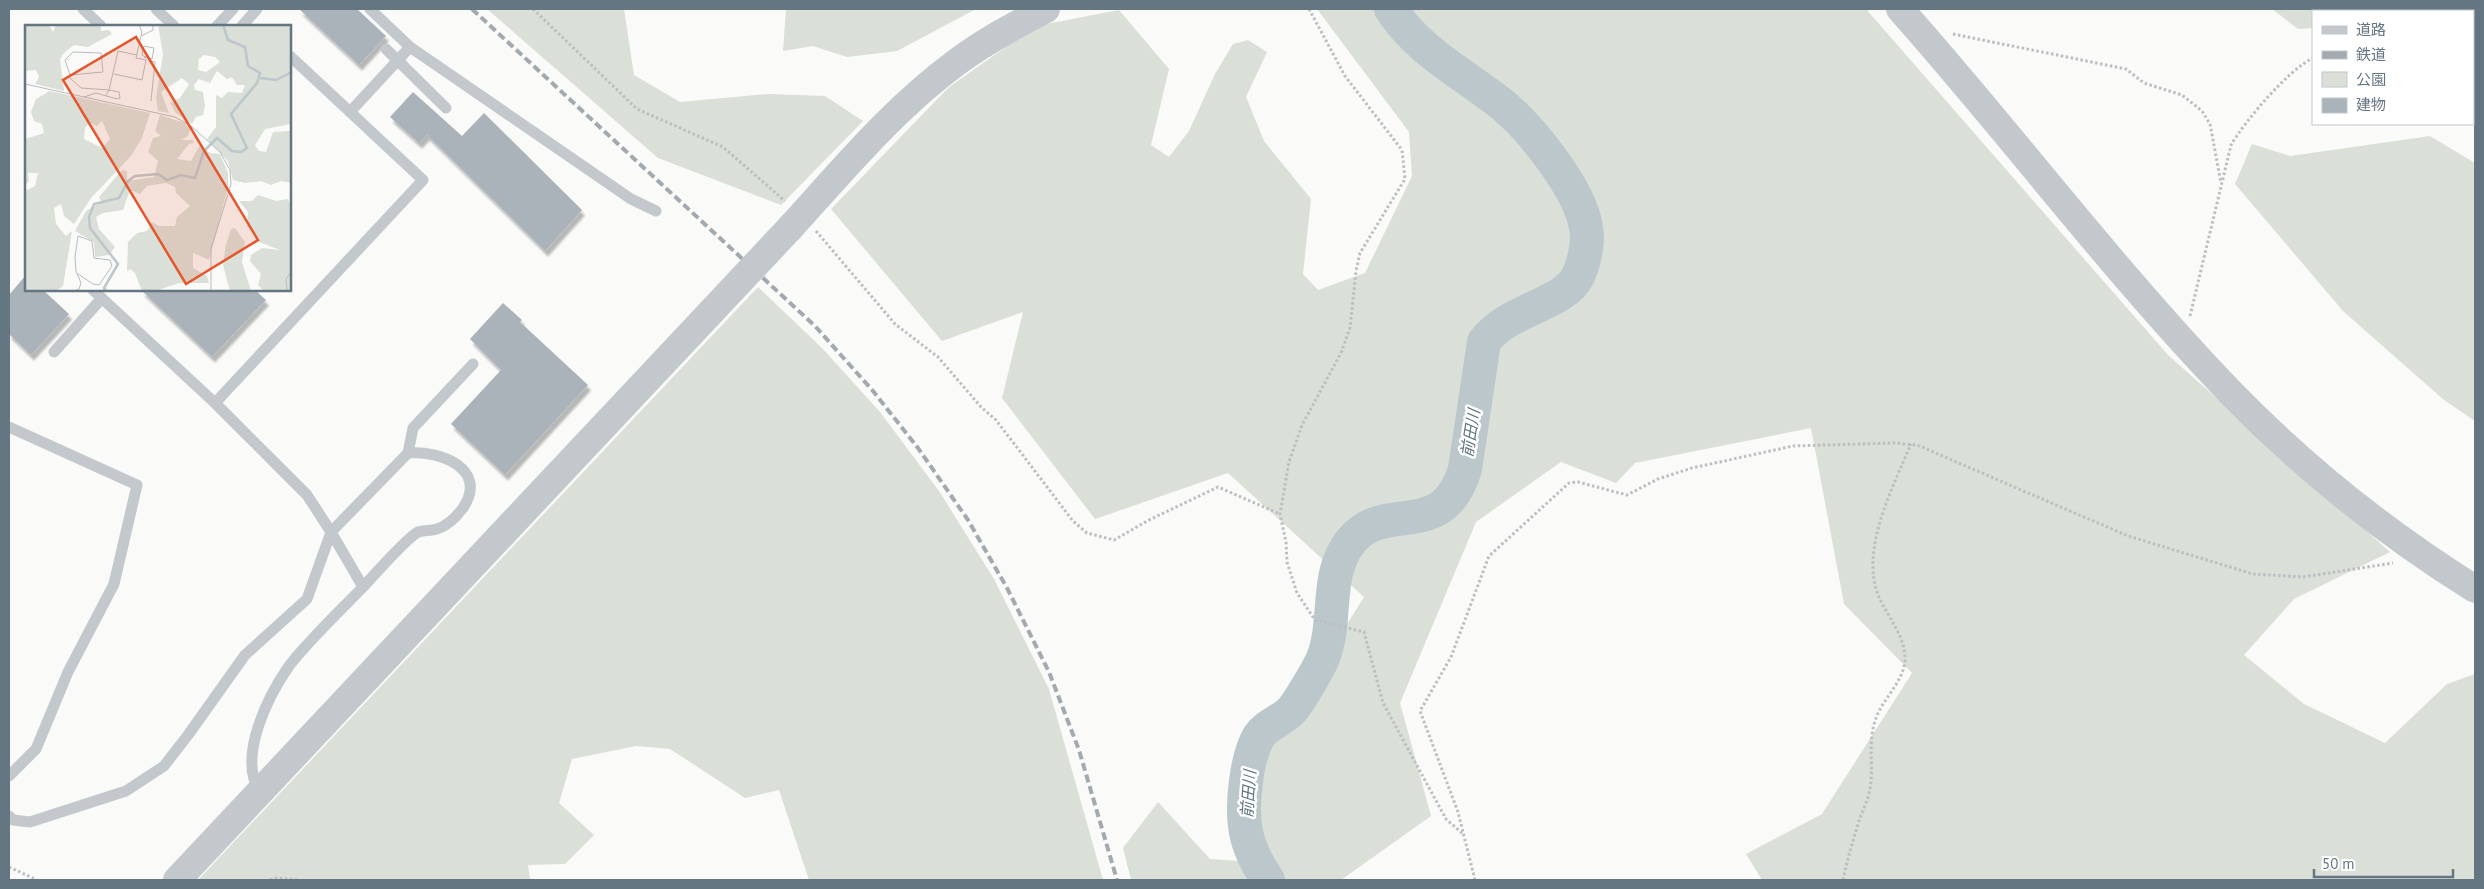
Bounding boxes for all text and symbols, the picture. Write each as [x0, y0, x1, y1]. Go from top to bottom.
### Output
legend [2312, 10, 2474, 125]
text: 道路 [2356, 20, 2386, 39]
inset map [25, 25, 291, 291]
text: 鉄道 [2356, 45, 2386, 64]
text: 公園 [2356, 70, 2386, 89]
text: 建物 [2356, 95, 2386, 114]
water label: 前田川 [1456, 406, 1484, 458]
water label: 前田川 [1236, 767, 1260, 819]
scale bar [2314, 846, 2453, 878]
text: 50 m [2322, 854, 2355, 873]

